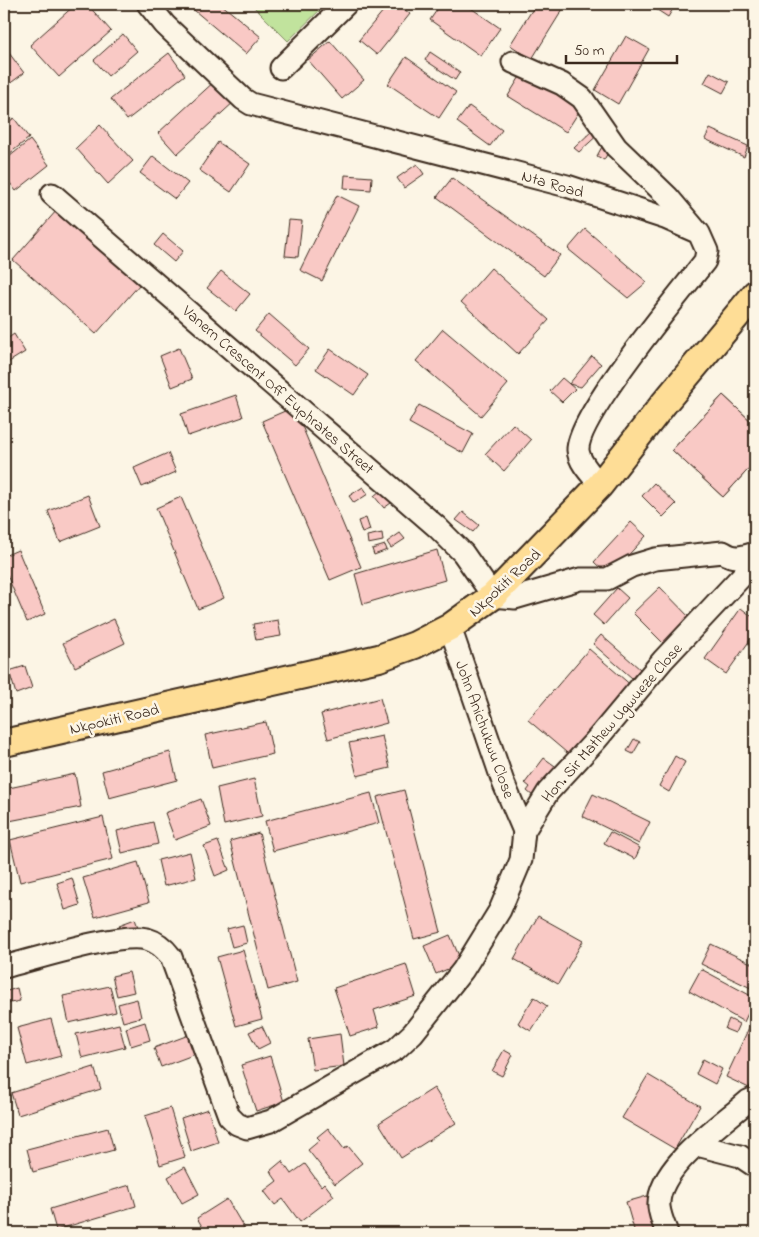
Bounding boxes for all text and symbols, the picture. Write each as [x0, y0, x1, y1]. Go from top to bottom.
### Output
scale bar [566, 32, 678, 64]
text: 50 m [574, 40, 605, 62]
street label: Nta Road [519, 165, 586, 205]
street label: Vanern Crescent Off Euphrates Street [176, 299, 380, 481]
street label: Nkpokiti Road [464, 544, 547, 623]
street label: Hon. Sir Mathew Ugwueze Close [536, 637, 689, 809]
street label: John Anichukwu Close [448, 657, 521, 803]
street label: Nkpokiti Road [67, 698, 162, 742]

